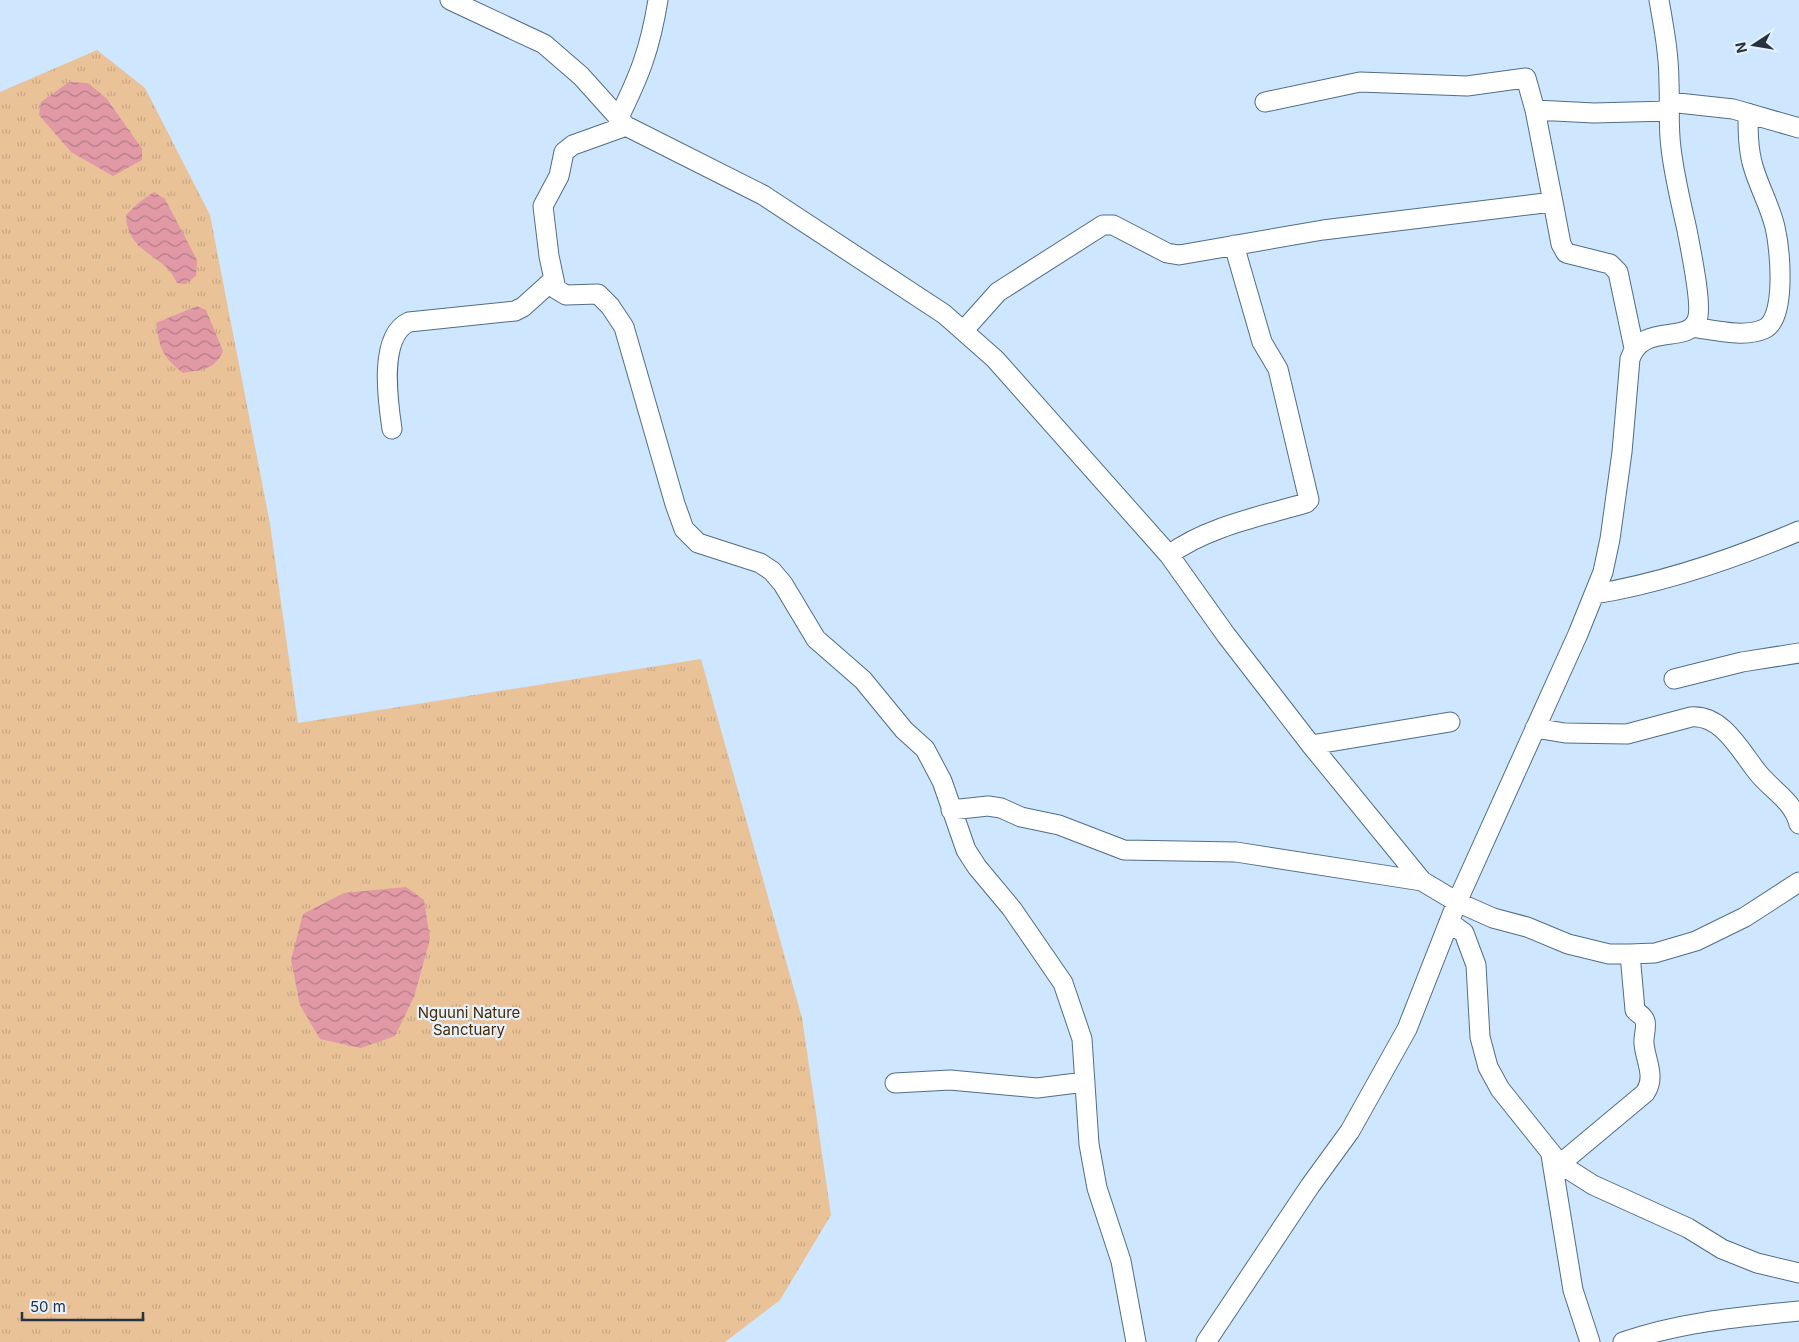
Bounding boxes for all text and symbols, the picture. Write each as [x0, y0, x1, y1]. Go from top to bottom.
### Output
north arrow [1729, 20, 1779, 70]
text: N [1731, 41, 1750, 55]
park label: Nguuni Nature Sanctuary [418, 1003, 520, 1039]
scale bar [22, 1290, 144, 1322]
text: 50 m [30, 1297, 66, 1316]

